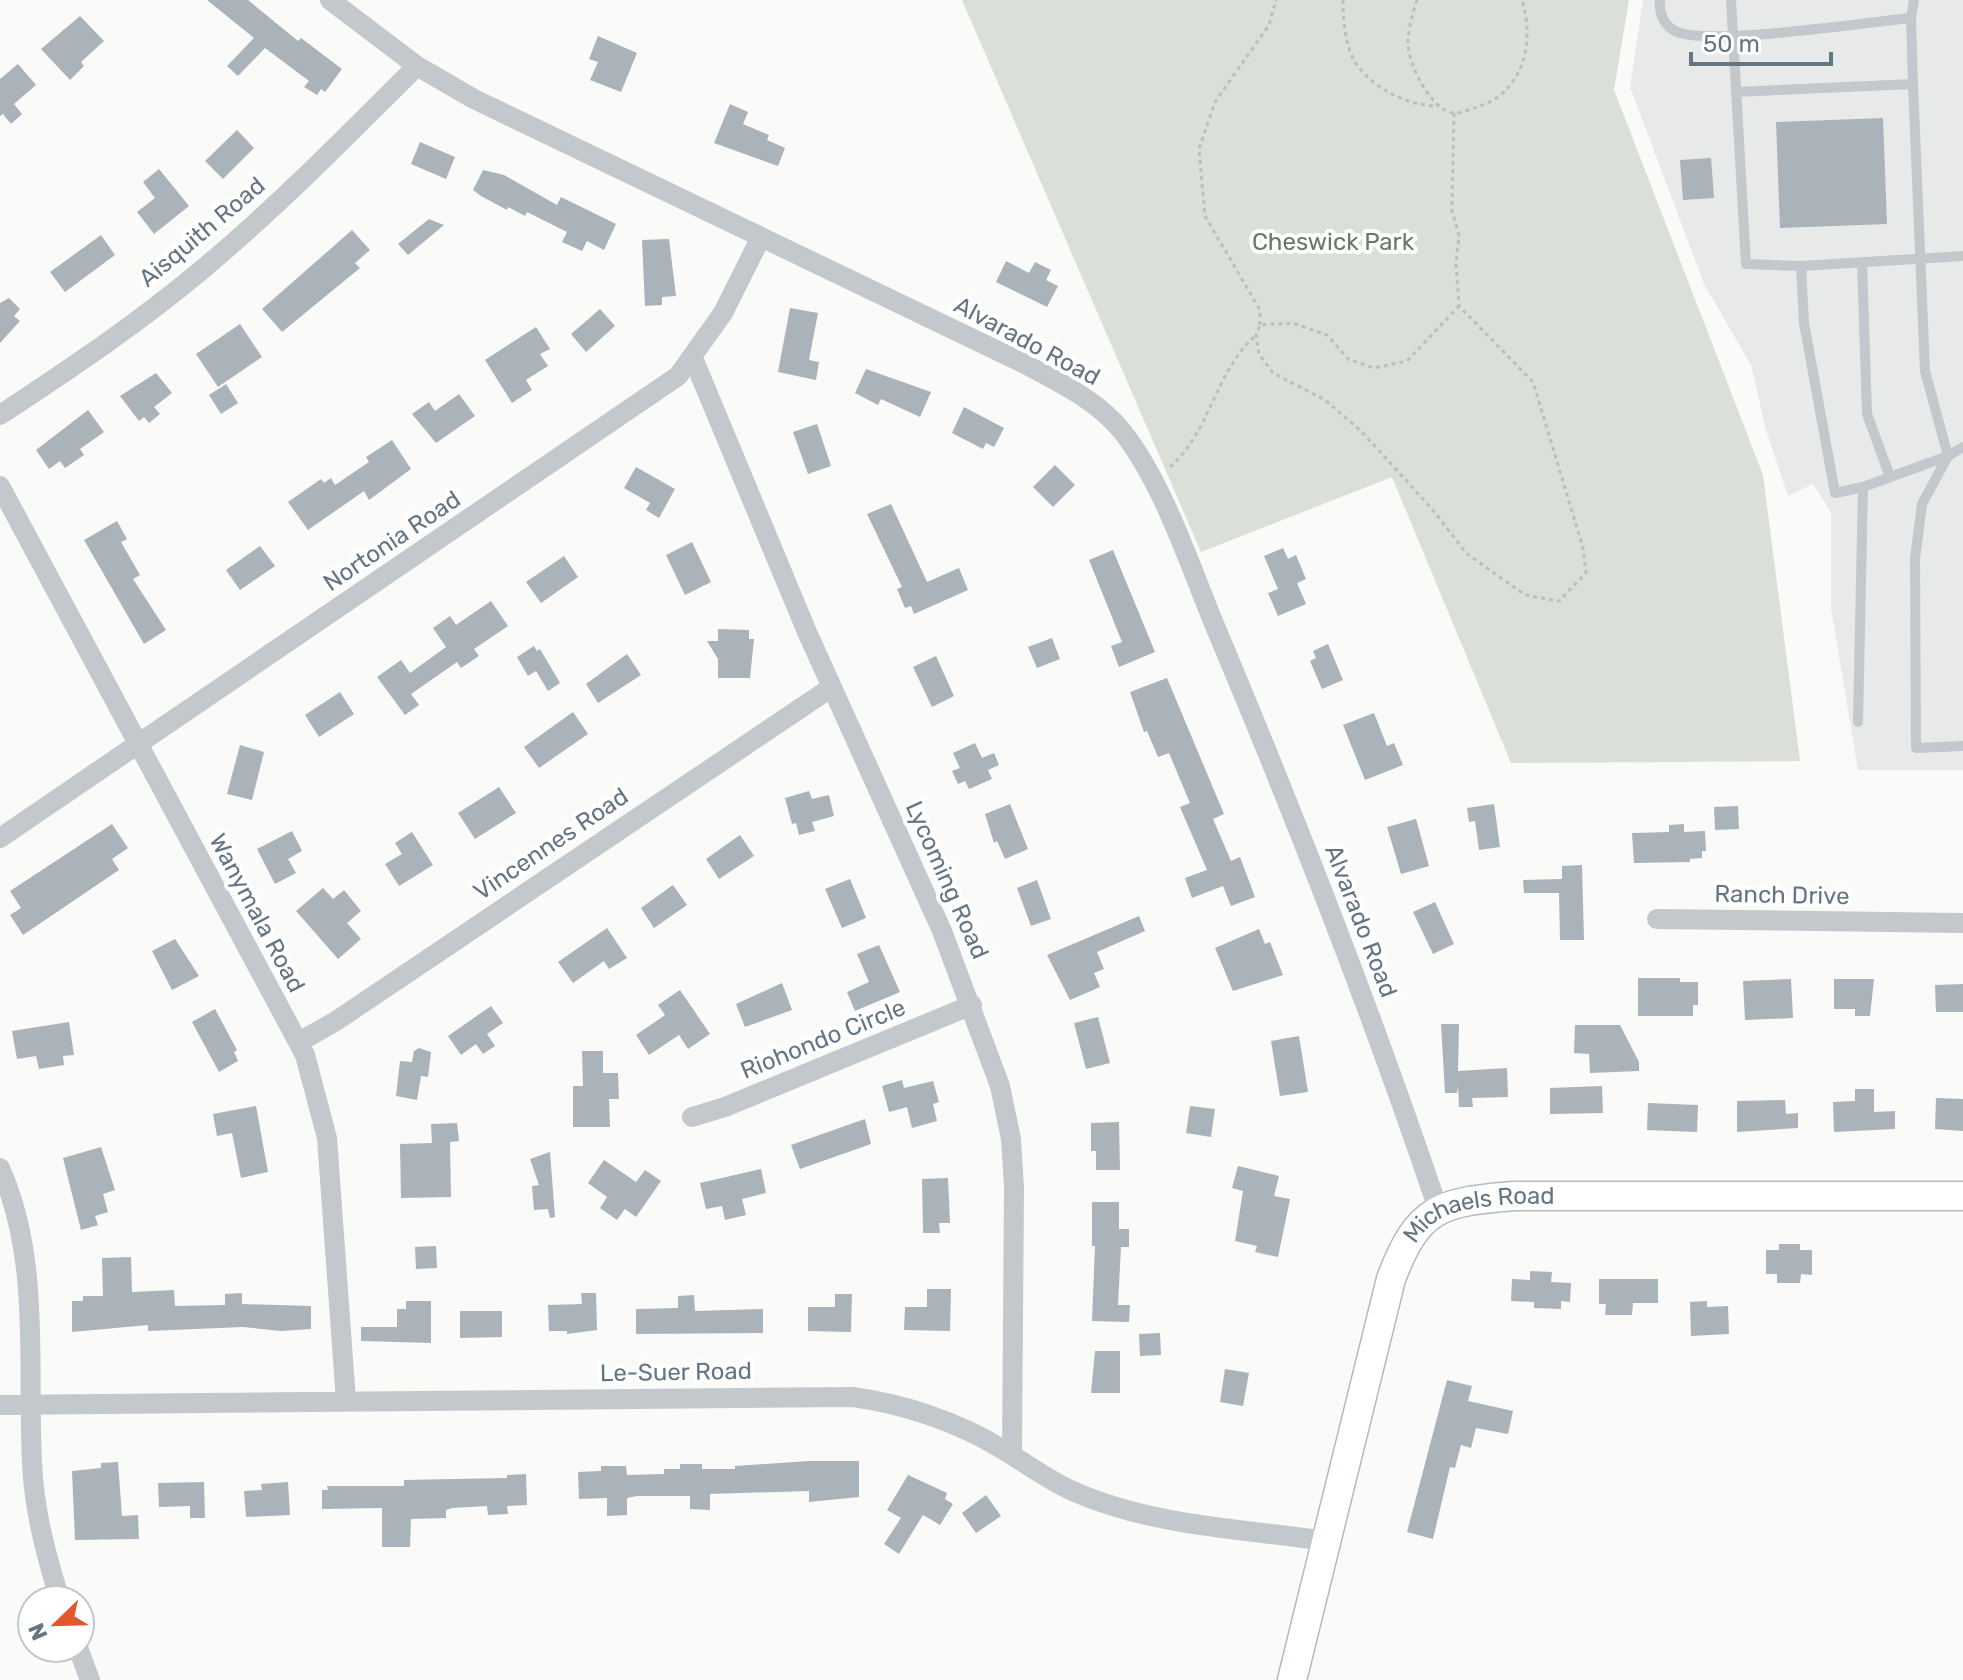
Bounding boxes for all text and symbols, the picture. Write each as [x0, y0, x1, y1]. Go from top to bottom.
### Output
scale bar [1691, 16, 1831, 66]
text: 50 m [1703, 30, 1760, 58]
street label: Aisquith Road [133, 171, 271, 293]
park label: Cheswick Park [1252, 228, 1415, 256]
street label: Alvarado Road [949, 291, 1105, 391]
street label: Nortonia Road [318, 485, 466, 597]
street label: Vincennes Road [468, 782, 634, 906]
street label: Lycoming Road [900, 797, 994, 963]
street label: Wanymala Road [203, 829, 311, 997]
street label: Alvarado Road [1319, 841, 1403, 1001]
street label: Ranch Drive [1714, 880, 1850, 910]
street label: Riohondo Circle [736, 993, 910, 1085]
street label: Michaels Road [1397, 1182, 1555, 1248]
street label: Le-Suer Road [600, 1357, 752, 1387]
north arrow [16, 1584, 96, 1664]
text: N [23, 1619, 54, 1644]

